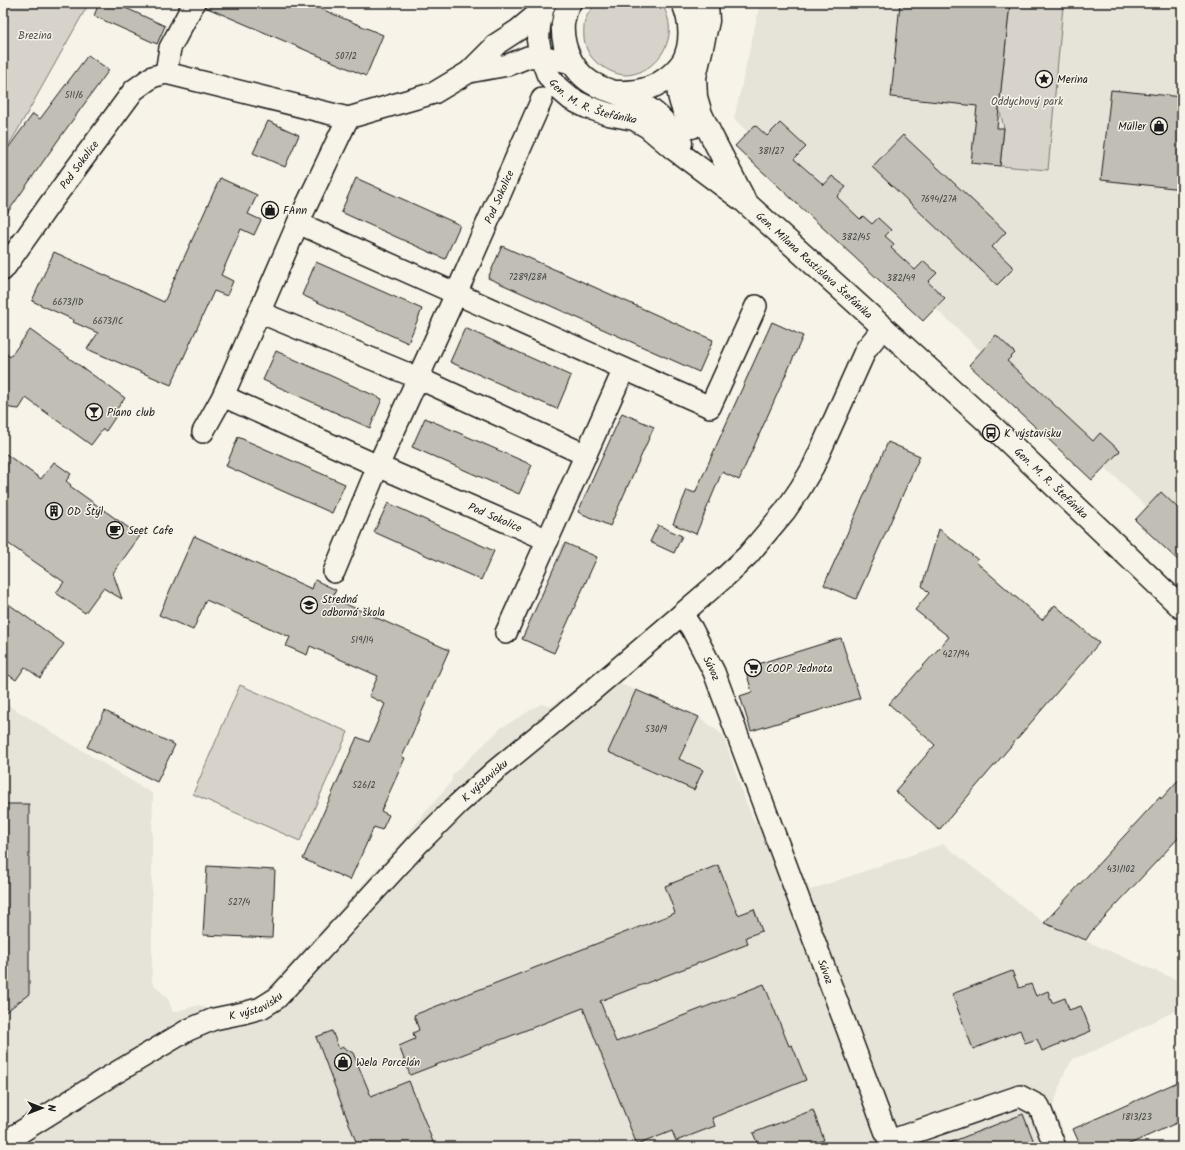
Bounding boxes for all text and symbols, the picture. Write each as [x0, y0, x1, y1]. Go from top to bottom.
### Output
park label: Brezina [18, 27, 52, 45]
house number: 507/2 [335, 49, 357, 64]
place icon: Merina [1034, 69, 1054, 89]
place label: Merina [1057, 71, 1088, 89]
street label: Gen. M. R. Štefánika [544, 75, 641, 129]
house number: 511/6 [65, 88, 83, 103]
park label: Oddychový park [991, 93, 1064, 111]
shop icon: Müller [1149, 116, 1169, 136]
place label: Müller [1118, 118, 1147, 136]
street label: Pod Sokolice [56, 137, 104, 193]
house number: 381/27 [758, 144, 785, 159]
street label: Pod Sokolice [480, 167, 520, 227]
house number: 7694/27A [921, 192, 958, 207]
shop icon: FAnn [260, 200, 280, 220]
place label: FAnn [283, 202, 307, 220]
street label: Gen. Milana Rastislava Štefánika [751, 208, 876, 324]
house number: 382/45 [842, 230, 872, 245]
house number: 7289/28A [509, 270, 548, 285]
house number: 382/49 [887, 271, 916, 286]
house number: 6673/1D [52, 295, 84, 310]
house number: 6673/1C [93, 314, 123, 329]
bar icon: Piano club [84, 402, 104, 422]
place label: Piano club [107, 404, 155, 422]
bus stop icon: K výstavisku [981, 423, 1001, 443]
place label: K výstavisku [1004, 425, 1062, 443]
street label: Gen. M. R. Štefánika [1010, 444, 1092, 524]
street label: Pod Sokolice [465, 498, 525, 538]
building icon: OD Štýl [44, 501, 64, 521]
place label: OD Štýl [67, 503, 103, 521]
cafe icon: Seet Cafe [105, 520, 125, 540]
place label: Seet Cafe [128, 522, 173, 540]
place label: Stredná odborná škola [322, 591, 385, 622]
school or university icon: Stredná odborná škola [299, 595, 319, 615]
house number: 519/14 [350, 633, 374, 648]
house number: 427/94 [943, 647, 969, 662]
street label: Súvoz [697, 653, 725, 684]
supermarket icon: COOP Jednota [743, 658, 763, 678]
place label: COOP Jednota [766, 660, 832, 678]
house number: 530/9 [645, 722, 668, 737]
street label: K výstavisku [458, 755, 513, 807]
house number: 526/2 [352, 778, 376, 793]
house number: 431/102 [1107, 862, 1135, 877]
house number: 527/4 [228, 895, 250, 910]
street label: Súvoz [812, 957, 838, 987]
street label: K výstavisku [227, 988, 289, 1026]
shop icon: Wela Porcelán [333, 1052, 353, 1072]
place label: Wela Porcelán [356, 1054, 420, 1072]
north arrow [22, 1088, 62, 1128]
text: N [42, 1105, 60, 1112]
house number: 1813/23 [1122, 1110, 1152, 1125]

